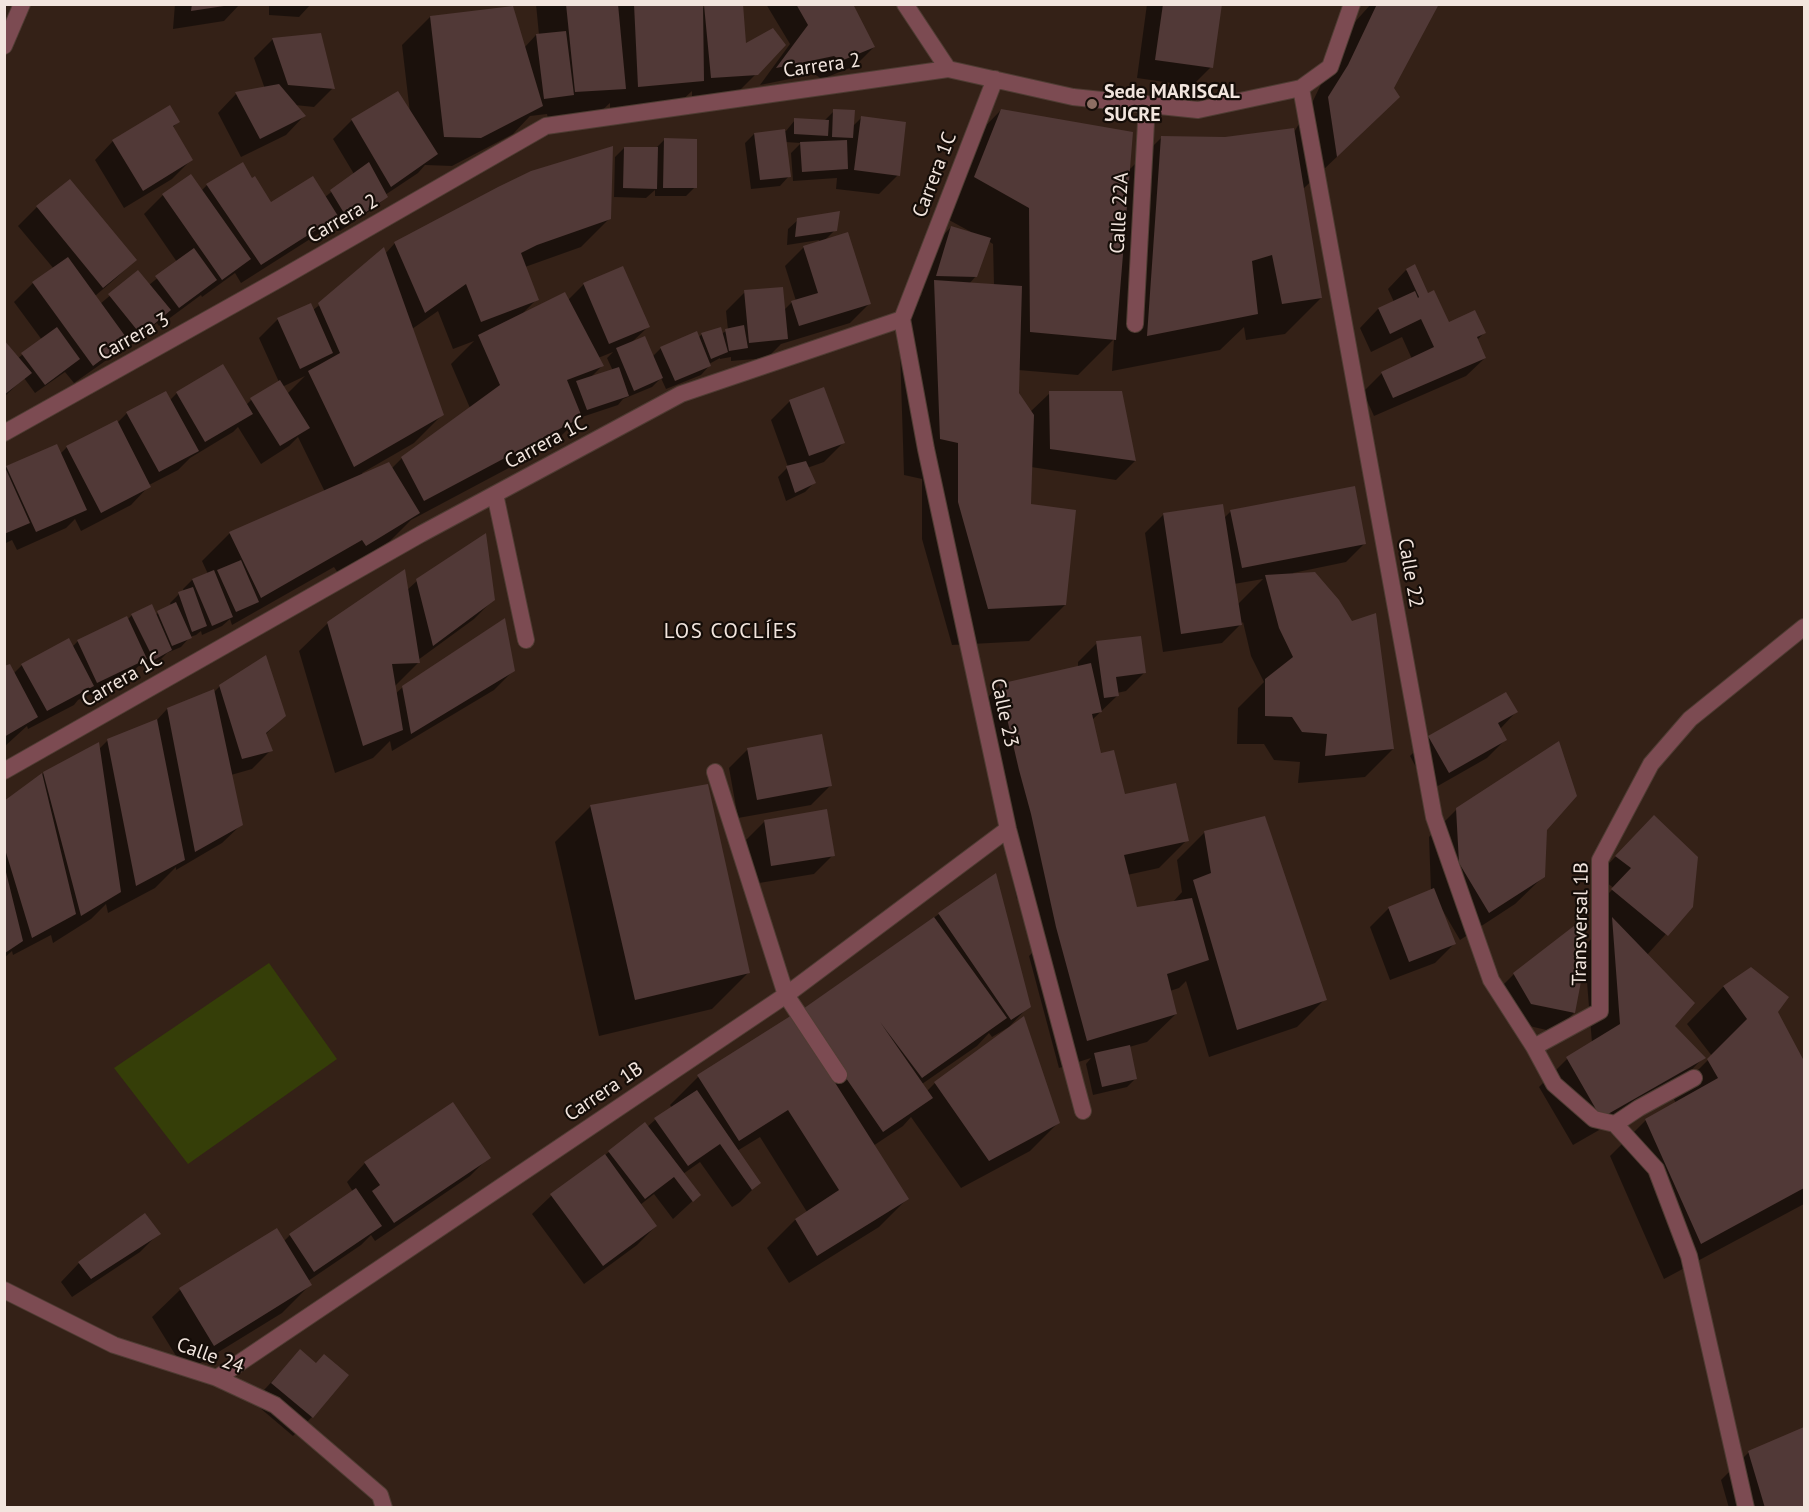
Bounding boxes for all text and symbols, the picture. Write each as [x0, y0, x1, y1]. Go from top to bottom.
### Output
street label: Carrera 2 [782, 49, 862, 83]
place label: Sede MARISCAL SUCRE [1104, 80, 1240, 127]
marker: Sede MARISCAL SUCRE [1085, 97, 1099, 111]
street label: Carrera 1C [908, 129, 962, 221]
street label: Calle 22A [1106, 172, 1134, 254]
street label: Carrera 2 [303, 189, 383, 249]
street label: Carrera 3 [94, 308, 174, 366]
street label: Carrera 1C [501, 411, 591, 475]
street label: Calle 22 [1392, 536, 1428, 610]
district label: LOS COCLÍES [664, 619, 798, 645]
street label: Carrera 1C [77, 647, 167, 713]
street label: Calle 23 [985, 676, 1023, 750]
street label: Transversal 1B [1568, 862, 1594, 986]
street label: Carrera 1B [560, 1057, 648, 1127]
street label: Calle 24 [173, 1333, 247, 1379]

